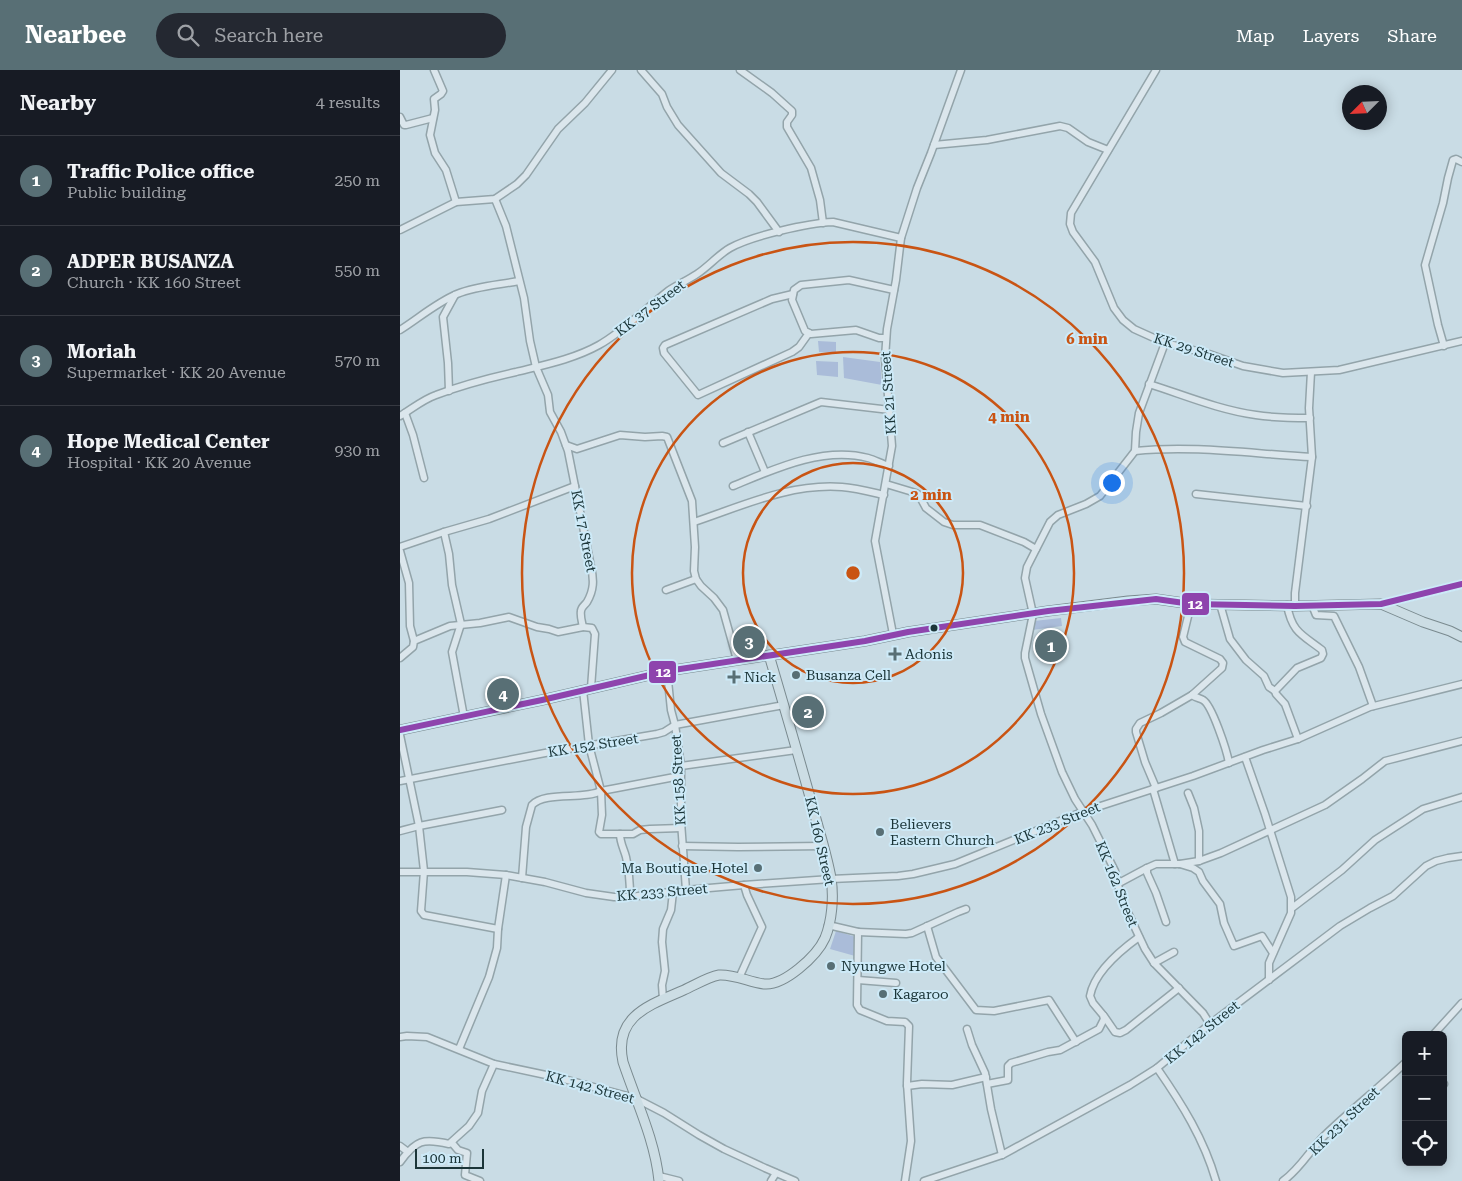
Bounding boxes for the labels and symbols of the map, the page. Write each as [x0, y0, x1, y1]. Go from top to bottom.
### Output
north arrow [1342, 85, 1387, 130]
street label: KK 37 Street [612, 277, 688, 339]
text: 6 min [1066, 330, 1108, 348]
street label: KK 29 Street [1152, 330, 1236, 370]
street label: KK 21 Street [877, 351, 899, 435]
text: 4 min [988, 408, 1030, 426]
your location [1099, 470, 1125, 496]
text: 2 min [910, 486, 952, 504]
street label: KK 17 Street [568, 489, 600, 573]
centre of rings [844, 564, 862, 582]
line badge: 12 [1181, 592, 1210, 616]
text: 12 [1187, 596, 1203, 612]
pin: 3 [733, 623, 765, 661]
unlabelled marker [929, 623, 939, 633]
pin: 1 [1035, 627, 1067, 665]
place label: Adonis [905, 646, 953, 662]
marker: Adonis [889, 648, 901, 660]
line badge: 12 [648, 660, 677, 684]
text: 12 [655, 664, 671, 680]
place label: Busanza Cell [806, 667, 892, 683]
place label: Nick [744, 669, 776, 685]
marker: Busanza Cell [790, 669, 802, 681]
marker: Nick [728, 671, 740, 683]
pin: 4 [487, 675, 519, 713]
pin: 2 [792, 693, 824, 731]
street label: KK 152 Street [547, 730, 639, 760]
street label: KK 158 Street [668, 734, 688, 826]
street label: KK 160 Street [802, 795, 838, 887]
street label: KK 233 Street [1012, 799, 1102, 847]
place label: Believers Eastern Church [890, 816, 995, 848]
marker: Believers Eastern Church [874, 826, 886, 838]
street label: KK 162 Street [1093, 839, 1141, 929]
place label: Ma Boutique Hotel [621, 860, 749, 876]
marker: Ma Boutique Hotel [752, 862, 764, 874]
street label: KK 233 Street [616, 880, 708, 904]
place label: Nyungwe Hotel [841, 958, 947, 974]
marker: Nyungwe Hotel [825, 960, 837, 972]
place label: Kagaroo [893, 986, 949, 1002]
marker: Kagaroo [877, 988, 889, 1000]
street label: KK 142 Street [1162, 997, 1242, 1067]
street label: KK 142 Street [544, 1067, 636, 1107]
street label: KK 231 Street [1306, 1084, 1382, 1158]
scale bar [415, 1146, 484, 1169]

